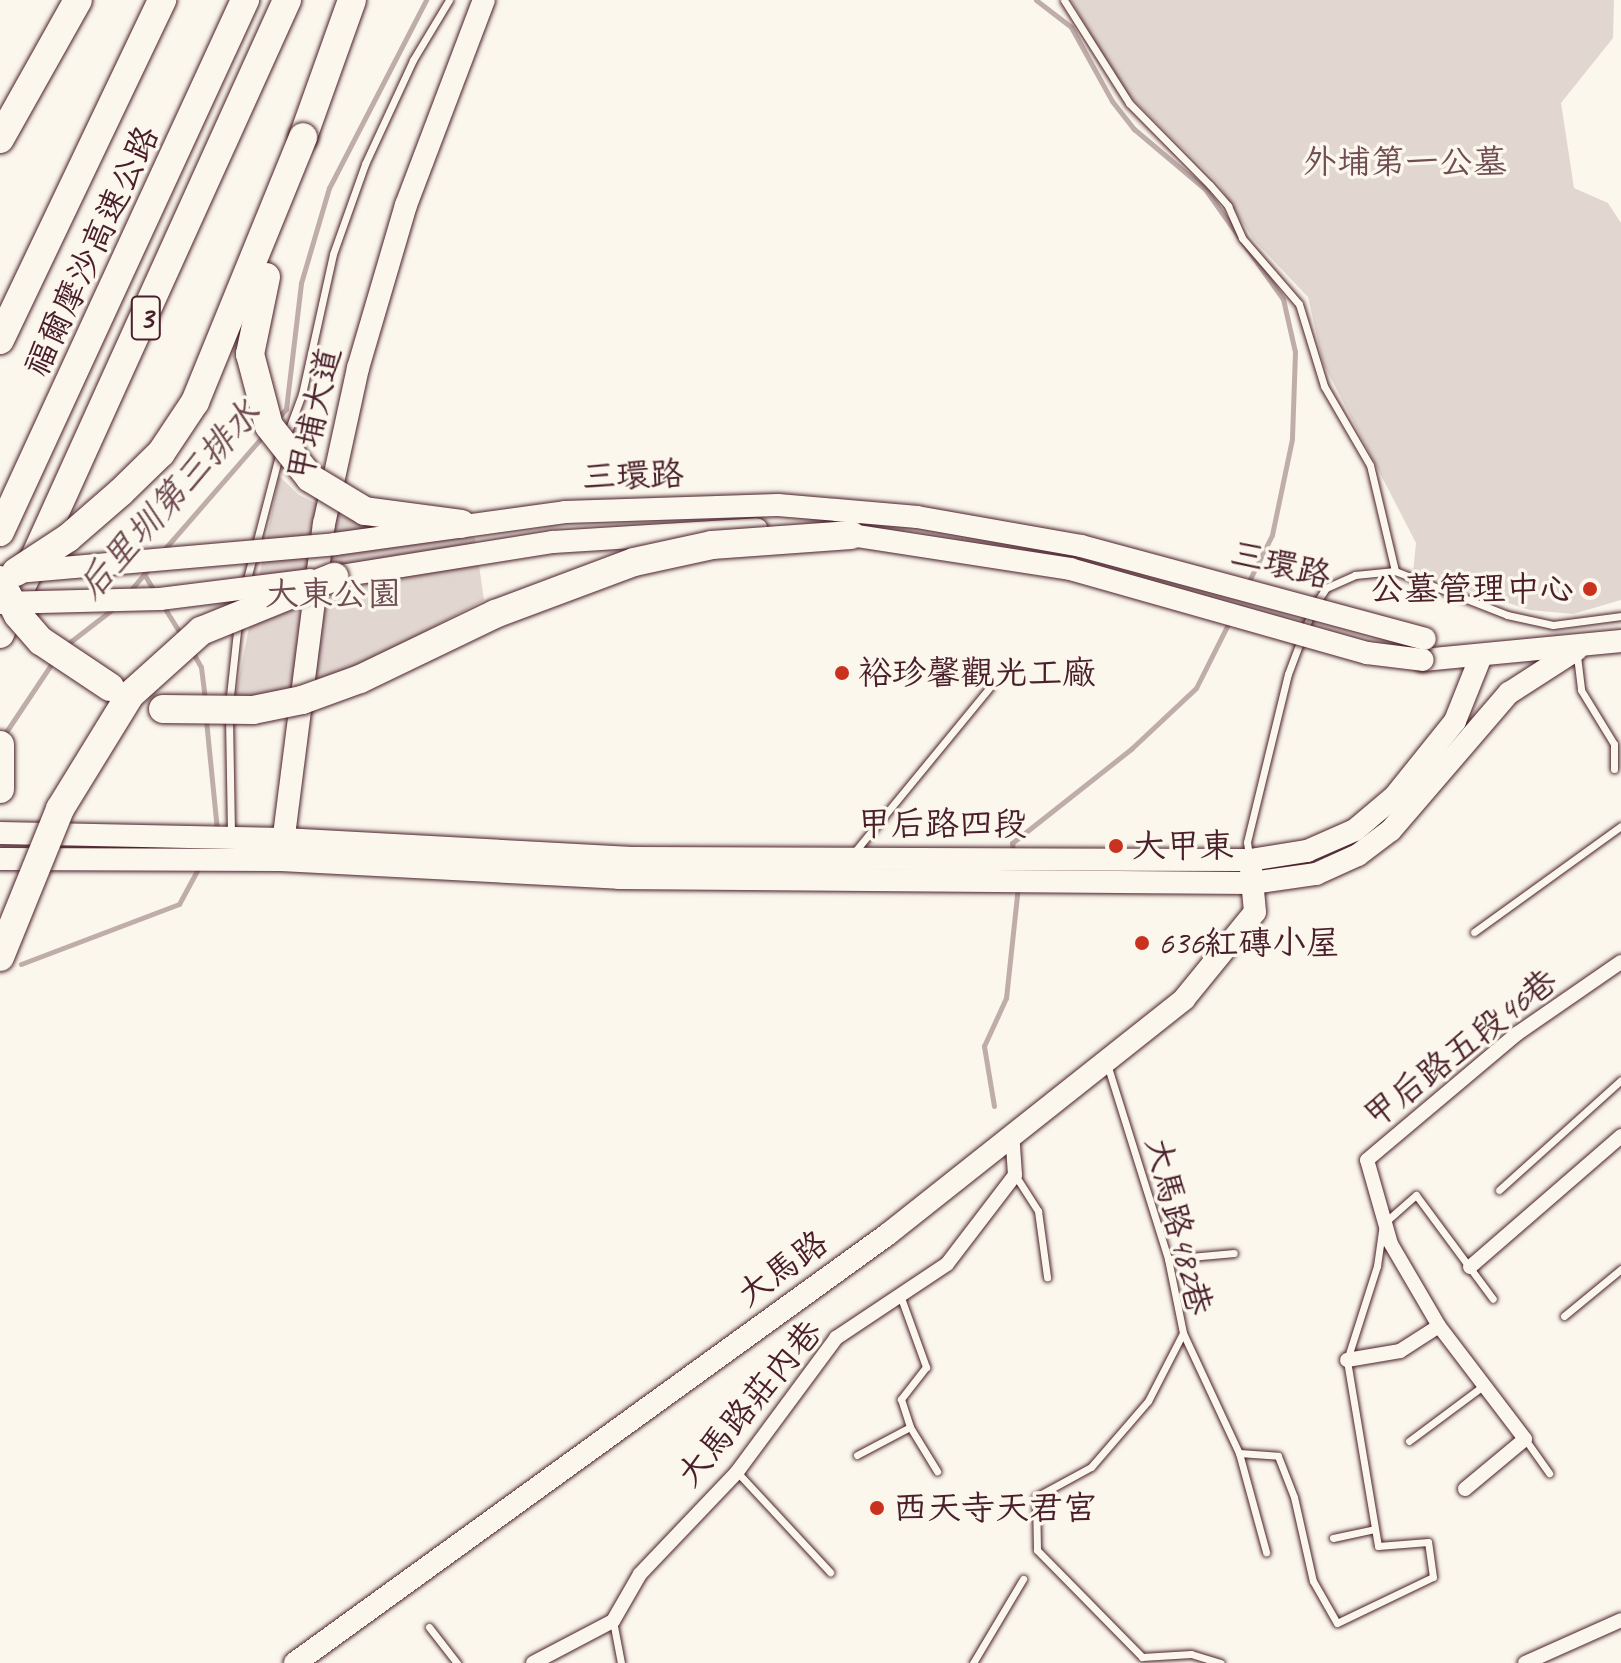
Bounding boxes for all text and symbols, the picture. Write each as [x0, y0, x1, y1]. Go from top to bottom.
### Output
street label: 福爾摩沙高速公路 [15, 119, 167, 383]
park label: 外埔第一公墓 [1303, 142, 1507, 182]
road number: 3 [130, 290, 162, 346]
street label: 甲埔大道 [279, 343, 349, 485]
water label: 后里圳第三排水 [69, 392, 269, 608]
street label: 三環路 [581, 453, 685, 497]
street label: 三環路 [1227, 532, 1335, 596]
place label: 公墓管理中心 [1370, 569, 1574, 609]
park label: 大東公園 [265, 574, 401, 614]
marker: 公墓管理中心 [1581, 580, 1599, 598]
place label: 裕珍馨觀光工廠 [858, 653, 1096, 693]
marker: 裕珍馨觀光工廠 [833, 664, 851, 682]
street label: 甲后路四段 [857, 804, 1027, 844]
place label: 大甲東 [1132, 826, 1234, 866]
marker: 大甲東 [1107, 837, 1125, 855]
place label: 636紅磚小屋 [1158, 923, 1340, 963]
marker: 636紅磚小屋 [1133, 934, 1151, 952]
street label: 甲后路五段46巷 [1355, 960, 1565, 1136]
street label: 大馬路482巷 [1137, 1133, 1221, 1319]
street label: 大馬路 [729, 1222, 835, 1314]
street label: 大馬路莊內巷 [668, 1312, 830, 1494]
place label: 西天寺天君宮 [893, 1488, 1097, 1528]
marker: 西天寺天君宮 [868, 1499, 886, 1517]

